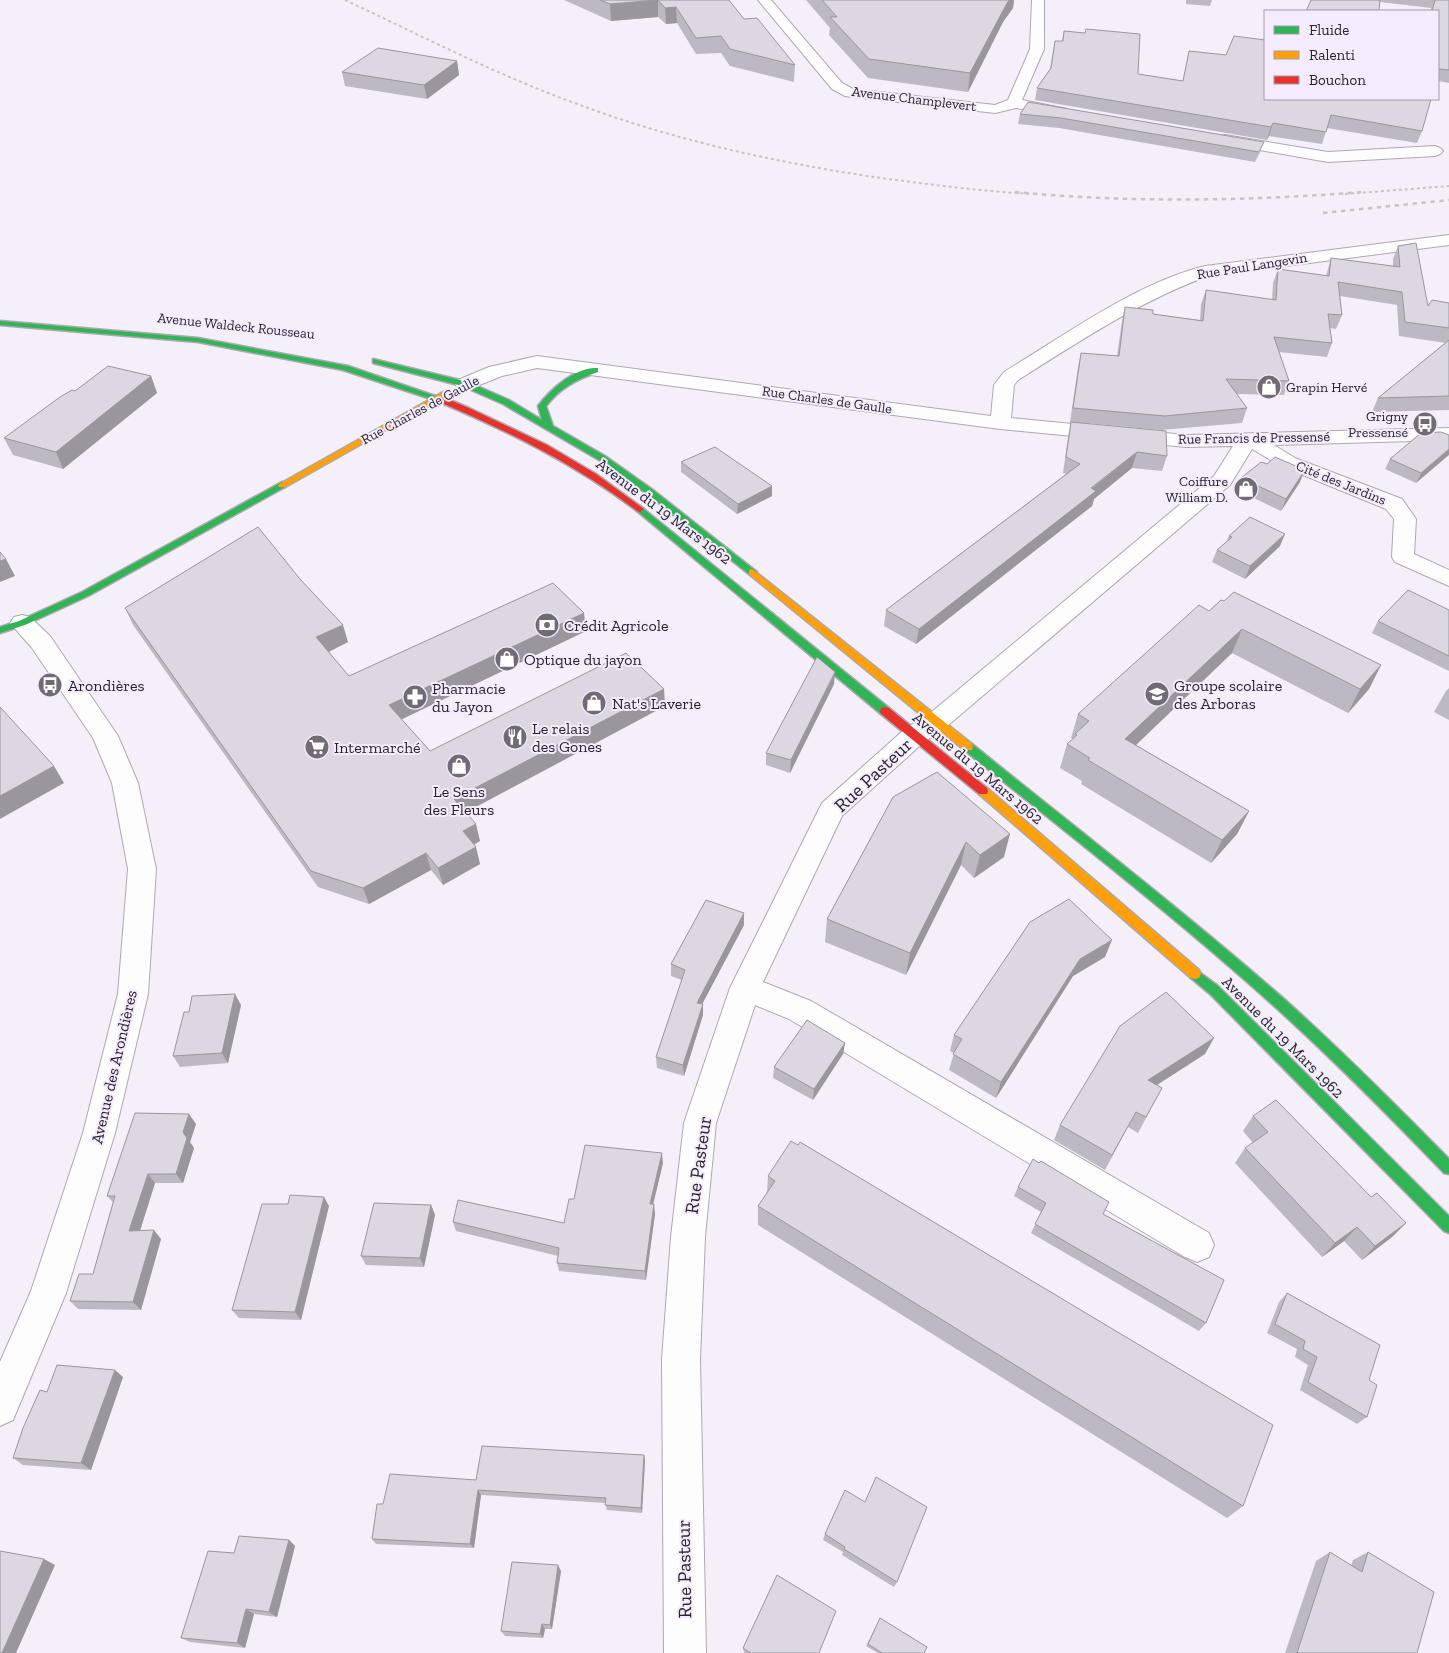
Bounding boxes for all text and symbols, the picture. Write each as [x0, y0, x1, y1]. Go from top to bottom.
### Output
legend [1264, 10, 1439, 100]
text: Fluide [1309, 21, 1349, 39]
text: Ralenti [1309, 46, 1355, 64]
text: Bouchon [1309, 71, 1366, 89]
street label: Avenue Champlevert [851, 83, 978, 115]
street label: Rue Paul Langevin [1196, 249, 1308, 283]
street label: Avenue Waldeck Rousseau [156, 309, 316, 343]
street label: Rue Charles de Gaulle [358, 372, 482, 448]
shop icon: Grapin Hervé [1256, 374, 1282, 400]
place label: Grapin Hervé [1286, 379, 1368, 396]
street label: Rue Charles de Gaulle [761, 382, 893, 418]
place label: Grigny Pressensé [1348, 408, 1409, 441]
bus stop icon: Grigny Pressensé [1412, 411, 1438, 437]
street label: Rue Francis de Pressensé [1178, 428, 1331, 448]
street label: Avenue du 19 Mars 1962 [593, 454, 735, 568]
street label: Cité des Jardins [1293, 457, 1389, 509]
place label: Coiffure William D. [1165, 473, 1228, 506]
shop icon: Coiffure William D. [1233, 476, 1259, 502]
bank icon: Crédit Agricole [534, 612, 560, 638]
place label: Crédit Agricole [564, 616, 668, 635]
shop icon: Optique du jayon [494, 646, 520, 672]
place label: Optique du jayon [524, 650, 643, 669]
bus stop icon: Arondières [37, 672, 63, 698]
place label: Arondières [68, 676, 145, 695]
place label: Groupe scolaire des Arboras [1174, 676, 1282, 713]
place label: Pharmacie du Jayon [432, 679, 506, 716]
school or university icon: Groupe scolaire des Arboras [1144, 681, 1170, 707]
pharmacy icon: Pharmacie du Jayon [402, 684, 428, 710]
shop icon: Nat's Laverie [581, 690, 607, 716]
place label: Nat's Laverie [612, 694, 701, 713]
street label: Avenue du 19 Mars 1962 [909, 708, 1047, 828]
place label: Le relais des Gones [532, 719, 602, 756]
restaurant icon: Le relais des Gones [502, 724, 528, 750]
street label: Rue Pasteur [829, 733, 917, 817]
supermarket icon: Intermarché [304, 734, 330, 760]
place label: Intermarché [334, 738, 421, 757]
shop icon: Le Sens des Fleurs [446, 753, 472, 779]
place label: Le Sens des Fleurs [424, 782, 494, 819]
street label: Avenue du 19 Mars 1962 [1218, 972, 1348, 1102]
street label: Avenue des Arondières [87, 988, 141, 1146]
street label: Rue Pasteur [680, 1115, 716, 1215]
street label: Rue Pasteur [672, 1520, 696, 1618]

